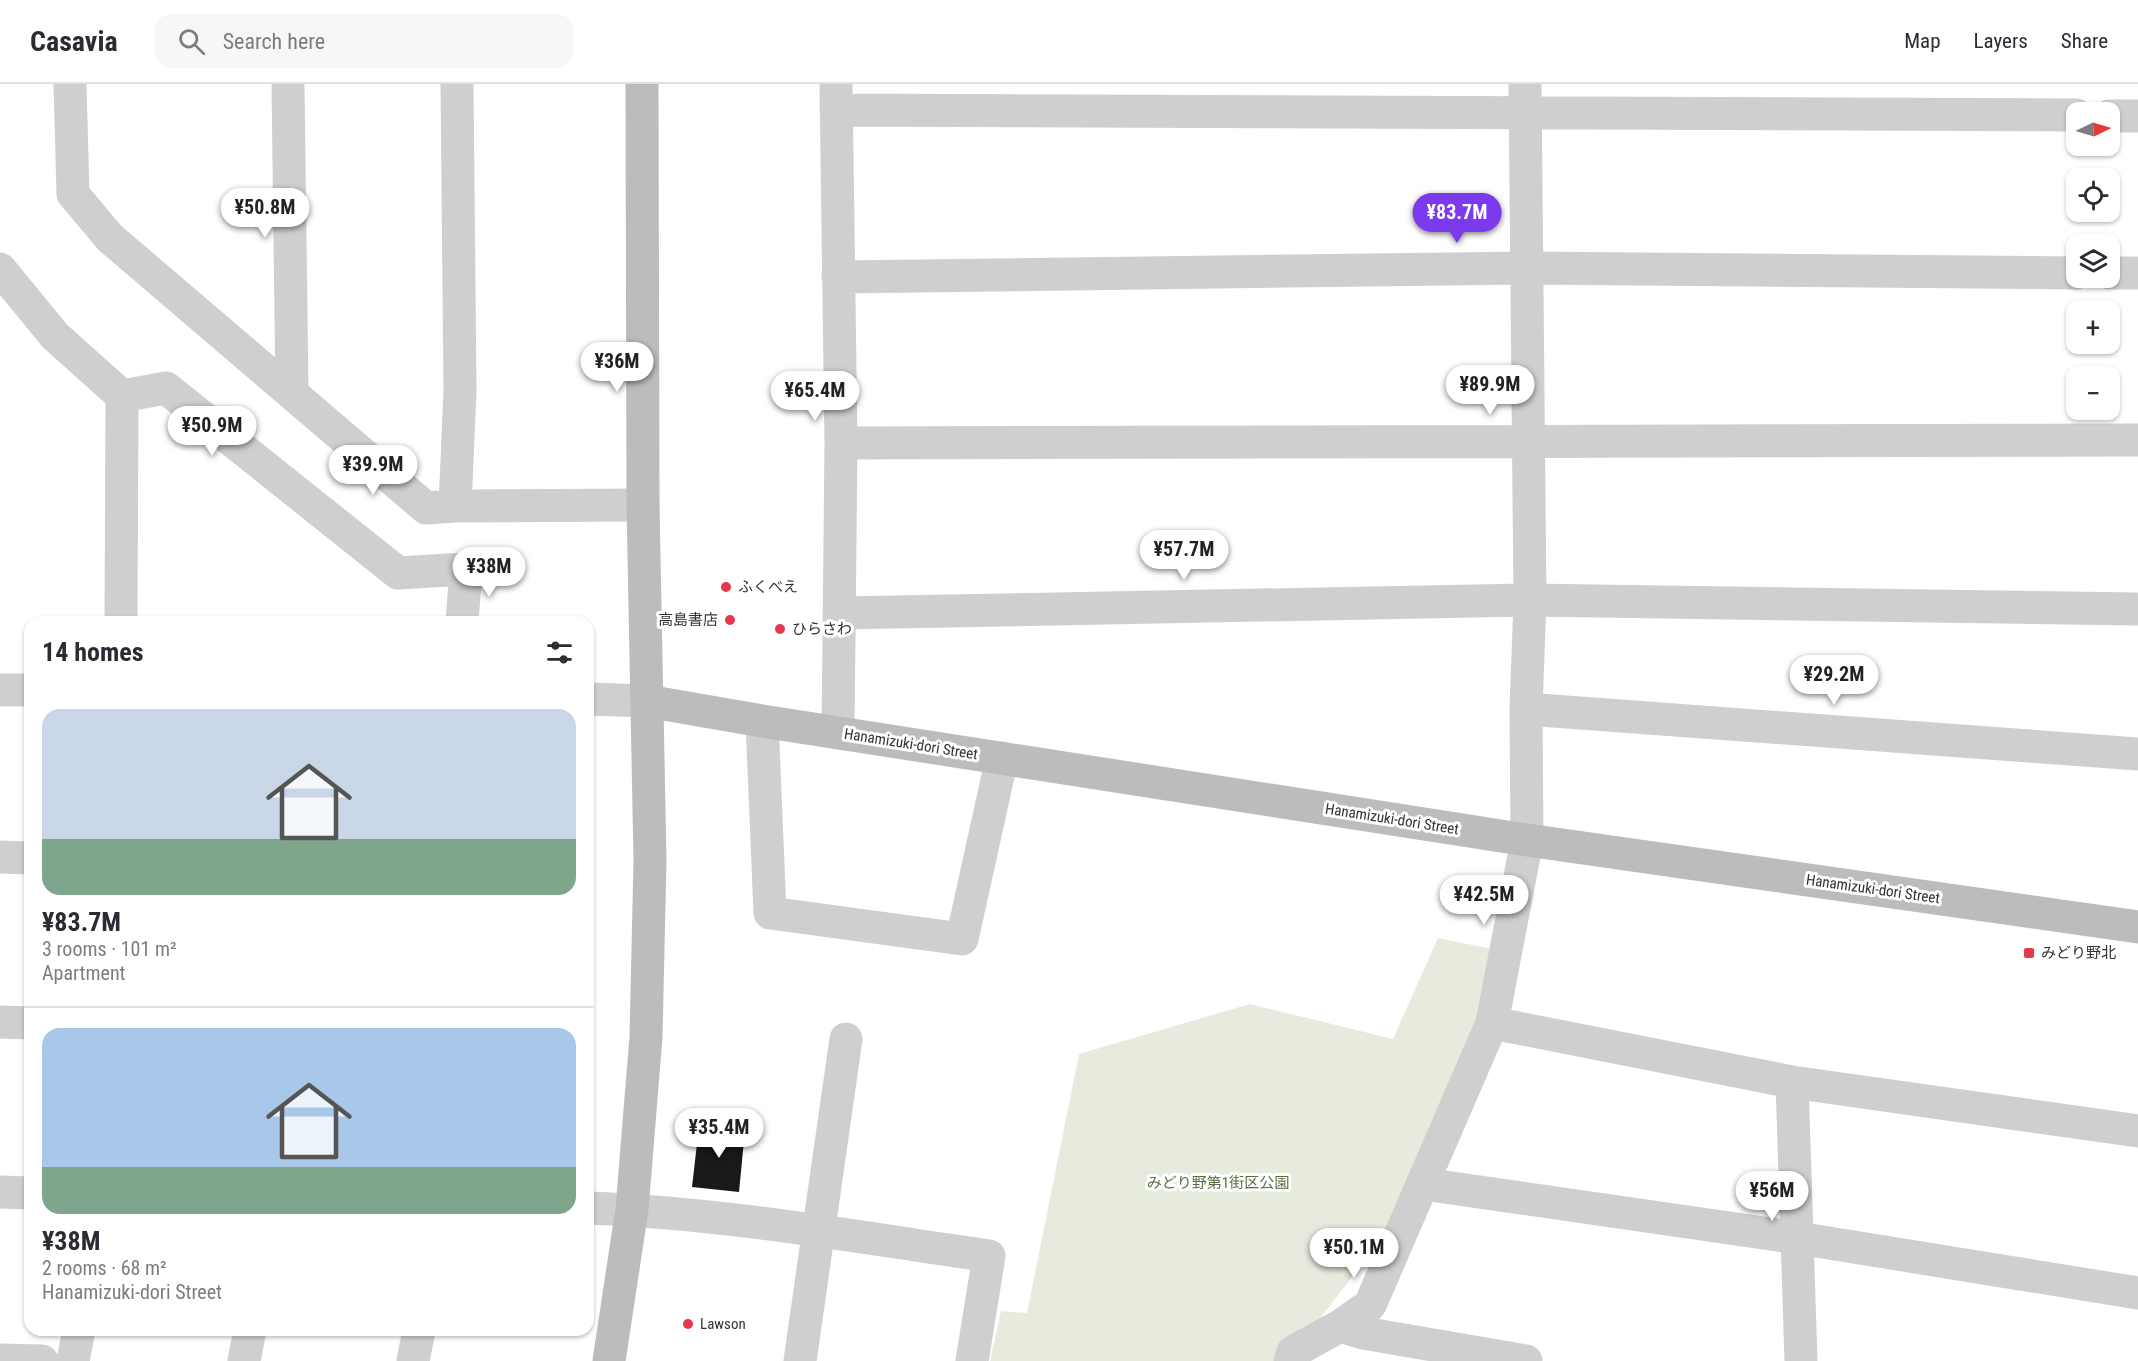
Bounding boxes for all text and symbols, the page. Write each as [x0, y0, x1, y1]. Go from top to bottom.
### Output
search box [154, 14, 574, 68]
text: Casavia [30, 25, 118, 58]
icon: search [175, 25, 208, 58]
text: Search here [223, 29, 325, 54]
text: Map [1904, 29, 1941, 53]
text: Layers [1974, 29, 2028, 53]
text: Share [2061, 29, 2108, 53]
north arrow [2066, 102, 2120, 156]
map controls [2066, 102, 2120, 420]
button: locate [2066, 168, 2120, 222]
pin: ¥50.8M [216, 188, 314, 239]
pin: ¥83.7M [1408, 193, 1506, 244]
text: ¥50.8M [235, 195, 295, 219]
text: ¥83.7M [1427, 200, 1487, 224]
button: layers [2066, 234, 2120, 288]
button: + [2066, 300, 2120, 354]
pin: ¥36M [581, 342, 653, 393]
text: ¥36M [595, 349, 639, 373]
pin: ¥89.9M [1441, 365, 1539, 416]
button: − [2066, 366, 2120, 420]
pin: ¥65.4M [766, 371, 864, 422]
text: ¥89.9M [1460, 372, 1520, 396]
text: ¥65.4M [785, 378, 845, 402]
pin: ¥50.9M [163, 406, 261, 457]
text: ¥50.9M [182, 413, 242, 437]
pin: ¥39.9M [324, 445, 422, 496]
text: ¥39.9M [343, 452, 403, 476]
pin: ¥57.7M [1135, 530, 1233, 581]
text: ¥57.7M [1154, 537, 1214, 561]
pin: ¥38M [453, 547, 525, 598]
text: ¥38M [467, 554, 511, 578]
place label: ふくべえ [738, 578, 798, 596]
marker: ふくべえ [719, 580, 733, 594]
place label: 高島書店 [658, 611, 718, 629]
marker: 高島書店 [723, 613, 737, 627]
place label: ひらさわ [792, 620, 852, 638]
marker: ひらさわ [773, 622, 787, 636]
icon: filters [543, 636, 576, 669]
text: 14 homes [42, 637, 144, 667]
pin: ¥29.2M [1785, 655, 1883, 706]
text: ¥29.2M [1804, 662, 1864, 686]
street label: Hanamizuki-dori Street [843, 725, 979, 763]
icon: home [255, 748, 363, 856]
street label: Hanamizuki-dori Street [1324, 800, 1460, 838]
street label: Hanamizuki-dori Street [1805, 871, 1941, 907]
pin: ¥42.5M [1435, 875, 1533, 926]
text: ¥42.5M [1454, 882, 1514, 906]
text: ¥83.7M [42, 907, 121, 937]
text: 3 rooms · 101 m² [42, 937, 177, 961]
place label: みどり野北 [2041, 944, 2116, 962]
marker: みどり野北 [2022, 946, 2036, 960]
text: Apartment [42, 961, 126, 985]
icon: home [255, 1067, 363, 1175]
pin: ¥35.4M [670, 1108, 768, 1159]
text: ¥35.4M [689, 1115, 749, 1139]
pin: ¥56M [1736, 1171, 1808, 1222]
park label: みどり野第1街区公園 [1147, 1174, 1289, 1192]
text: ¥56M [1750, 1178, 1794, 1202]
text: ¥38M [42, 1226, 100, 1256]
pin: ¥50.1M [1305, 1228, 1403, 1279]
text: ¥50.1M [1324, 1235, 1384, 1259]
text: 2 rooms · 68 m² [42, 1256, 167, 1280]
text: Hanamizuki-dori Street [42, 1280, 222, 1304]
place label: Lawson [700, 1315, 746, 1333]
marker: Lawson [681, 1317, 695, 1331]

